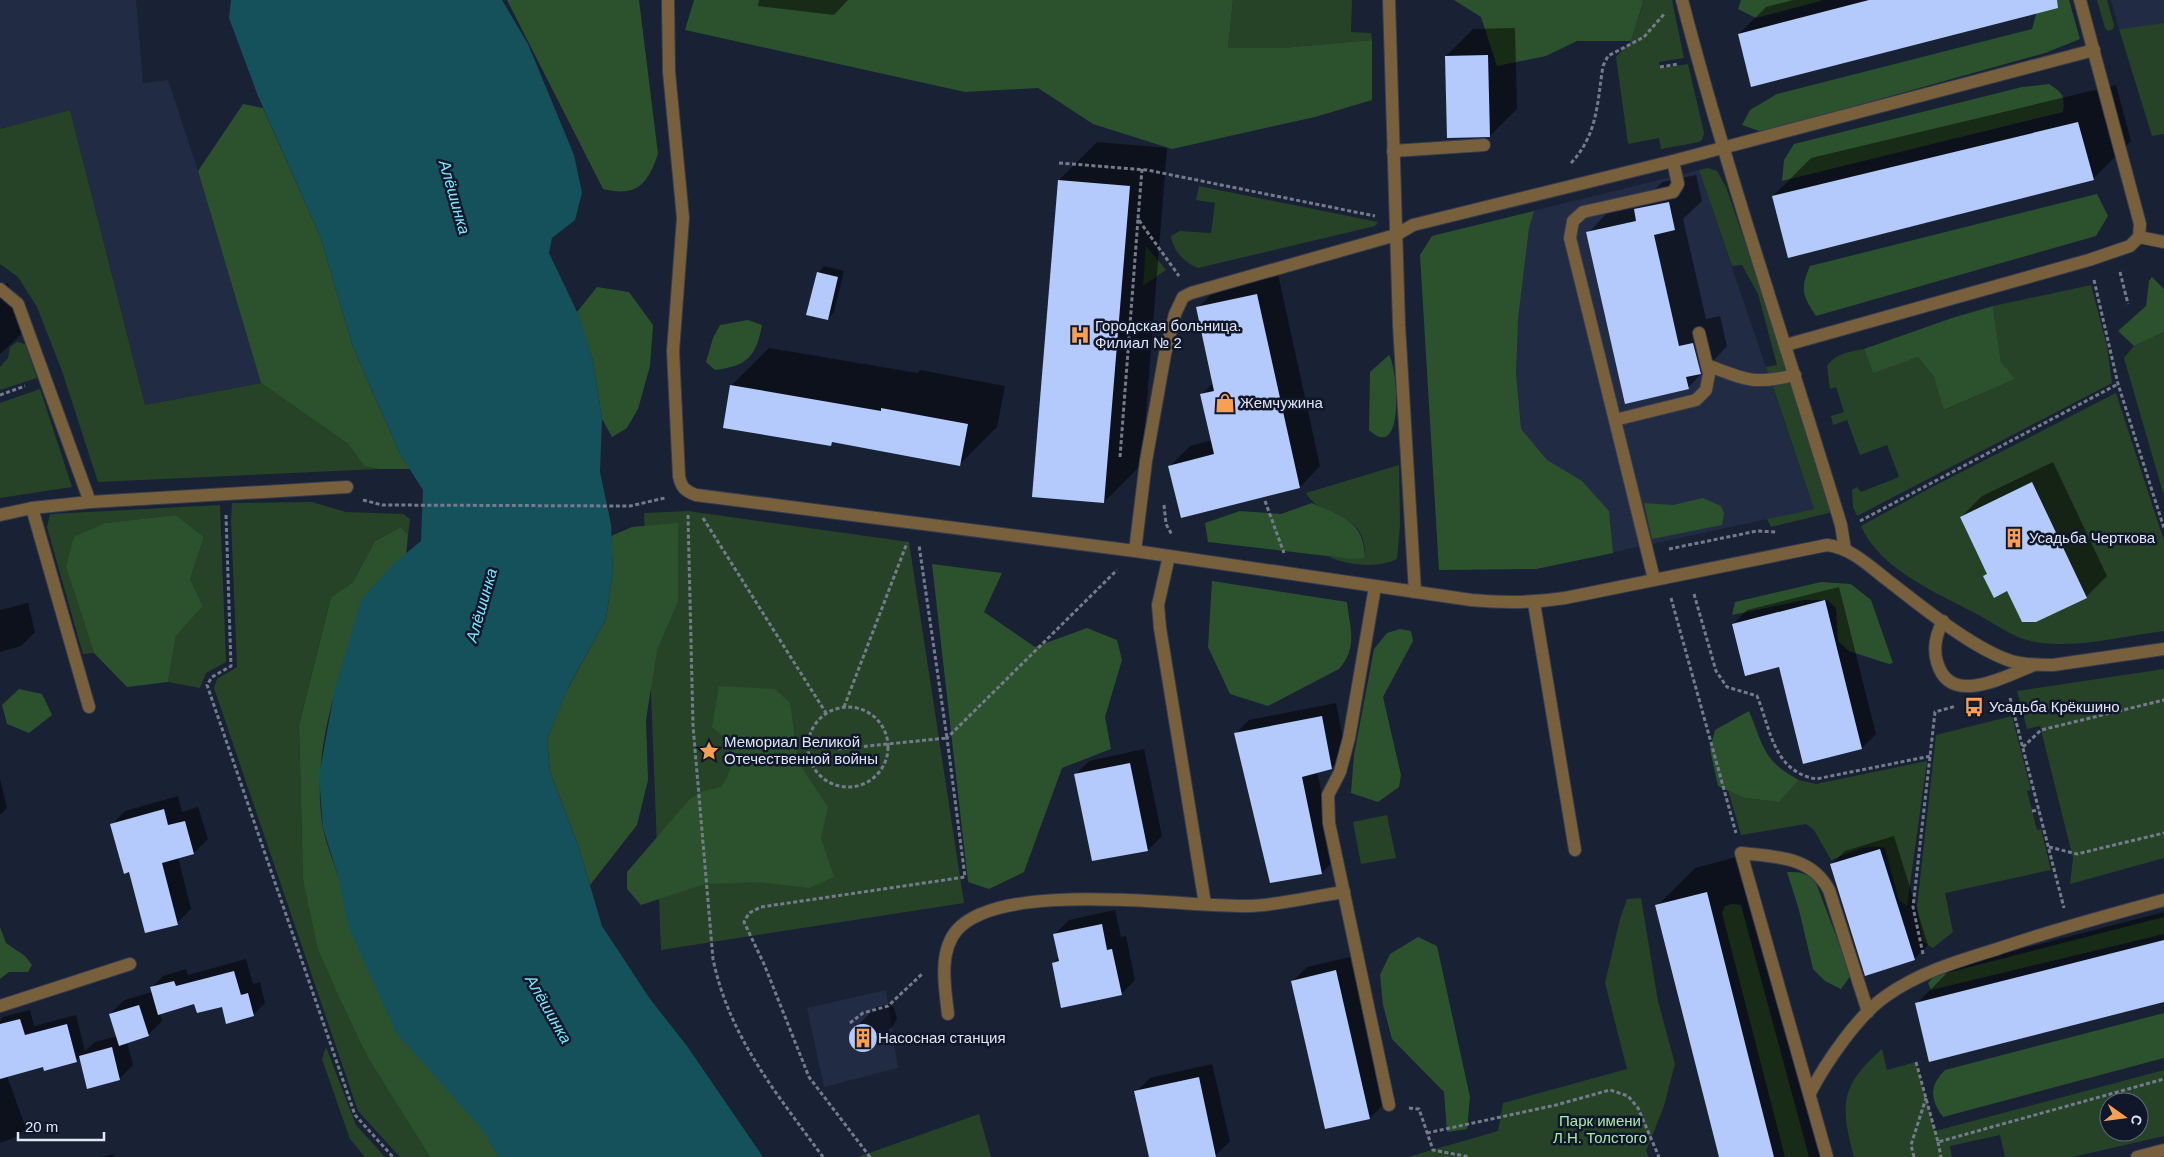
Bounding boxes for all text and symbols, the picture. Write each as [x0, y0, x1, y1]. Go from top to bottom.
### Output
water label: Алёшинка [436, 157, 473, 236]
place label: Городская больница. Филиал № 2 [1095, 317, 1242, 351]
hospital icon: Городская больница. Филиал № 2 [1069, 324, 1091, 346]
shop icon: Жемчужина [1214, 392, 1236, 414]
place label: Жемчужина [1240, 394, 1324, 411]
building icon: Усадьба Черткова [2003, 527, 2025, 549]
place label: Усадьба Черткова [2029, 529, 2156, 546]
water label: Алёшинка [463, 566, 500, 645]
bus stop icon: Усадьба Крёкшино [1963, 696, 1985, 718]
place label: Усадьба Крёкшино [1989, 698, 2120, 715]
place label: Мемориал Великой Отечественной войны [724, 733, 878, 767]
place icon: Мемориал Великой Отечественной войны [698, 740, 720, 762]
water label: Алёшинка [522, 971, 575, 1047]
building icon: Насосная станция [852, 1027, 874, 1049]
place label: Насосная станция [878, 1029, 1006, 1046]
north arrow [2099, 1092, 2149, 1142]
scale bar [18, 1110, 104, 1142]
park label: Парк имени Л.Н. Толстого [1553, 1112, 1647, 1146]
text: С [2128, 1113, 2146, 1127]
text: 20 m [25, 1118, 58, 1135]

